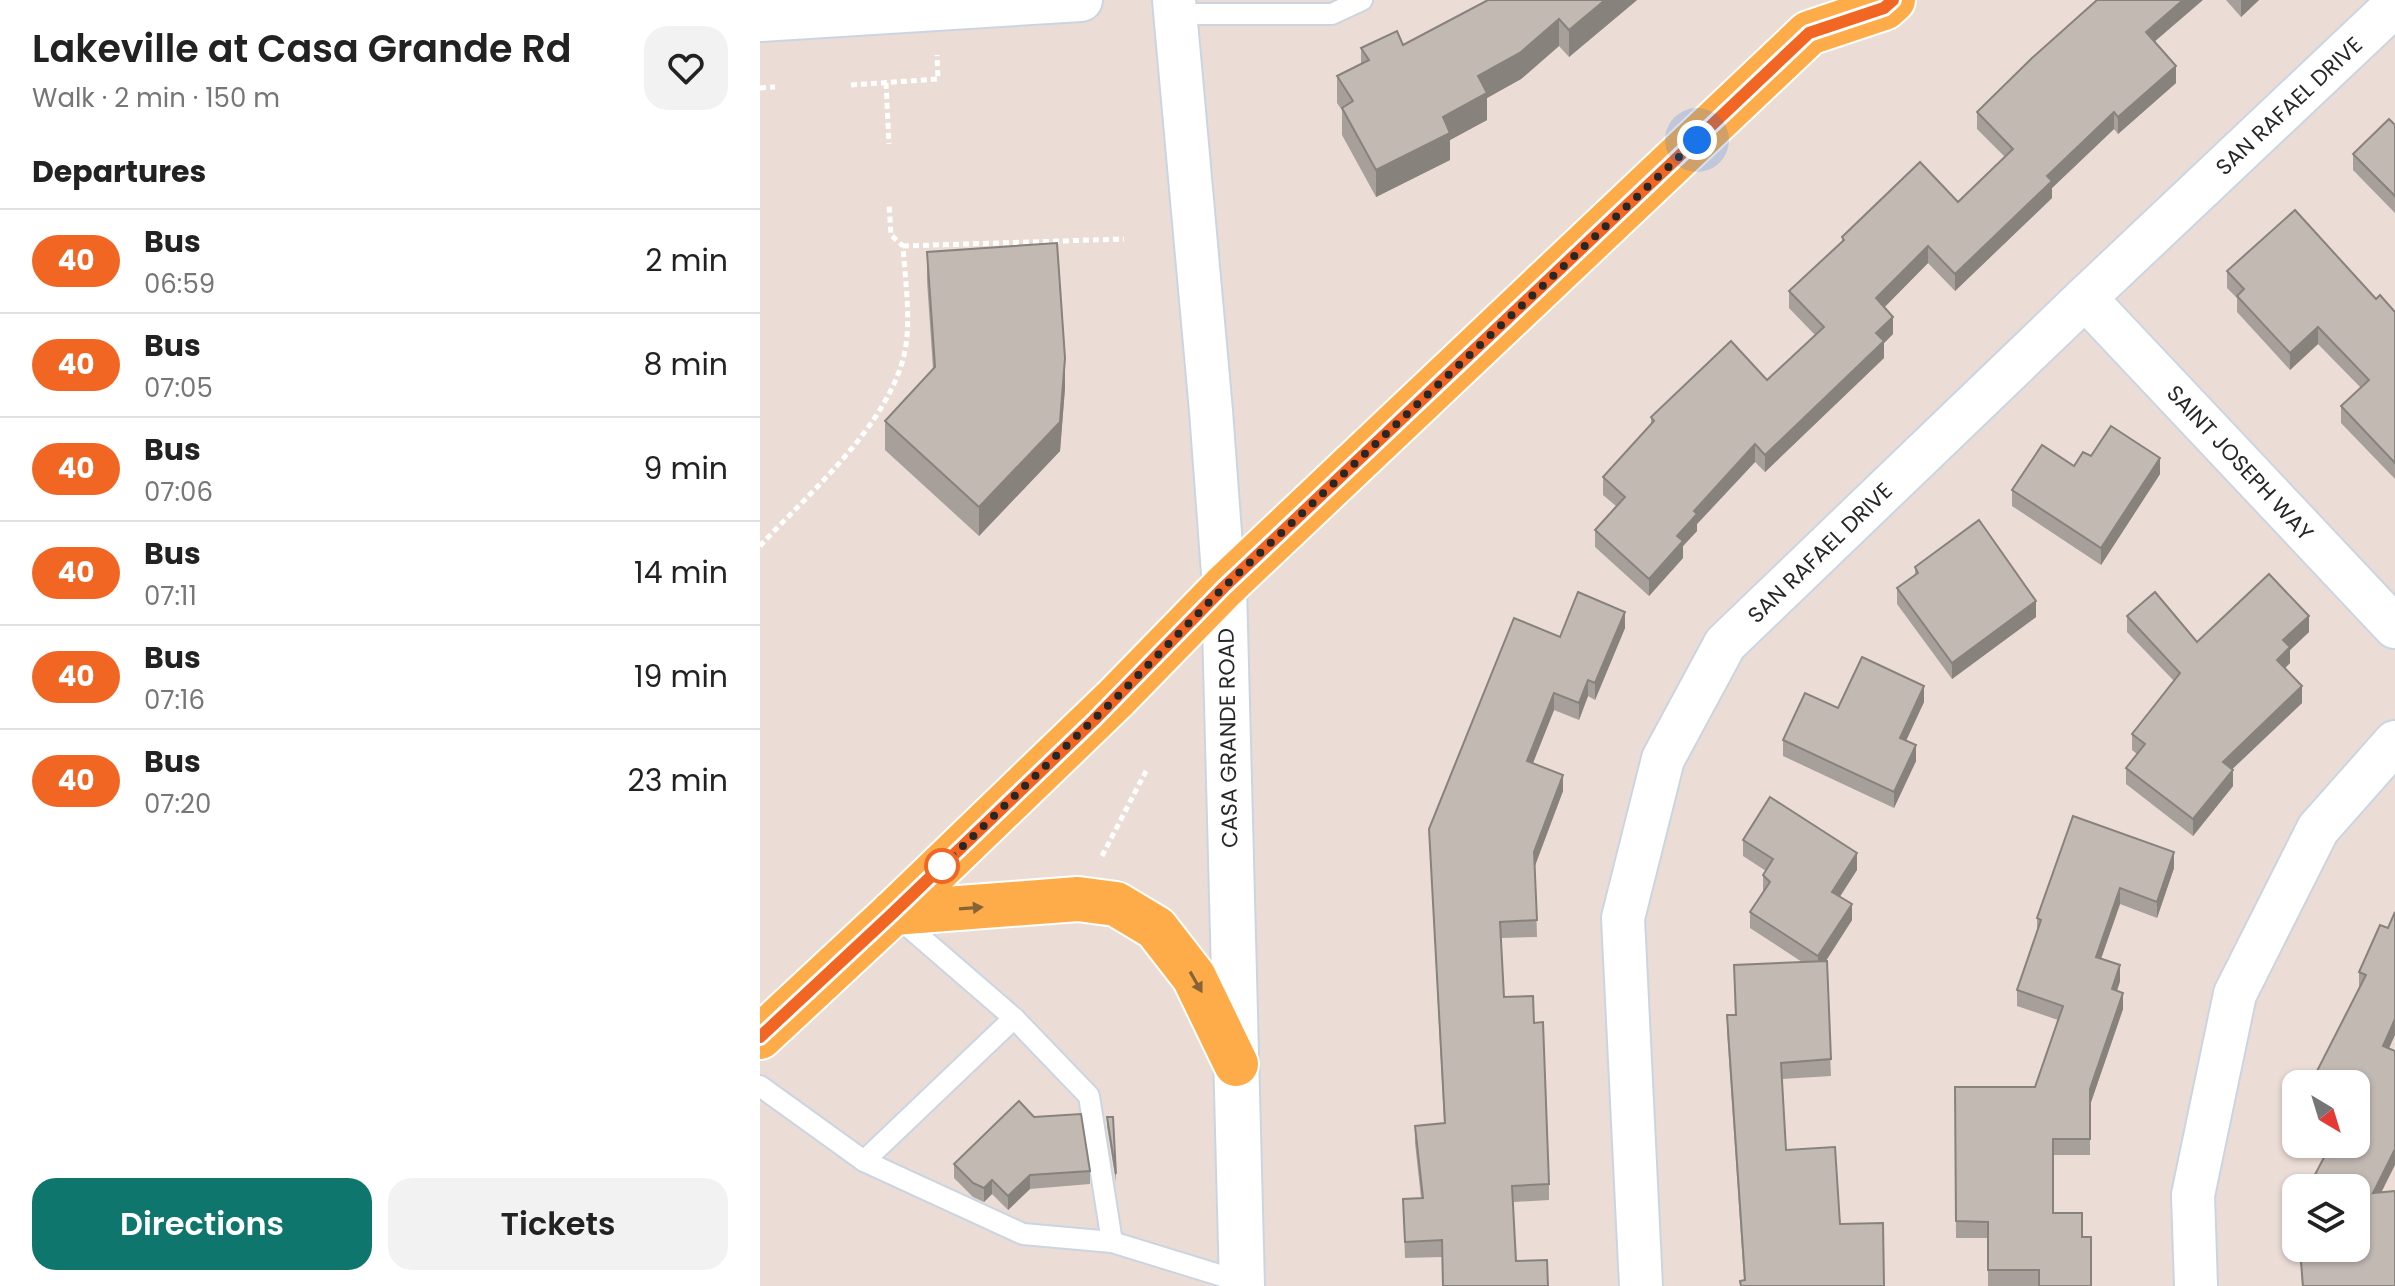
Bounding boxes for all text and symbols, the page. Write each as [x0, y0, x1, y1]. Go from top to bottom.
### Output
text: Lakeville at Casa Grande Rd [32, 22, 572, 75]
button: heart [644, 26, 728, 110]
street label: SAN RAFAEL DRIVE [2209, 30, 2369, 182]
text: Walk · 2 min · 150 m [32, 80, 280, 116]
your location [1677, 120, 1717, 160]
text: Departures [32, 150, 206, 193]
text: Bus [144, 220, 201, 263]
text: 2 min [645, 239, 728, 282]
text: 40 [57, 241, 95, 280]
text: 06:59 [144, 266, 215, 302]
text: Bus [144, 324, 201, 367]
text: 8 min [644, 343, 728, 386]
text: 40 [57, 345, 95, 384]
text: 07:05 [144, 370, 213, 406]
street label: SAINT JOSEPH WAY [2160, 378, 2320, 548]
text: Bus [144, 428, 201, 471]
text: 9 min [644, 447, 728, 490]
text: 40 [57, 449, 95, 488]
text: 07:06 [144, 474, 213, 510]
street label: SAN RAFAEL DRIVE [1741, 476, 1899, 630]
text: Bus [144, 532, 201, 575]
text: 14 min [634, 551, 728, 594]
text: 40 [57, 553, 95, 592]
text: 07:11 [144, 578, 197, 614]
street label: CASA GRANDE ROAD [1211, 628, 1245, 848]
text: Bus [144, 636, 201, 679]
text: 19 min [634, 655, 728, 698]
text: 40 [57, 657, 95, 696]
text: 07:16 [144, 682, 205, 718]
text: Bus [144, 740, 201, 783]
text: 23 min [628, 759, 728, 802]
text: 40 [57, 761, 95, 800]
text: 07:20 [144, 786, 211, 822]
unlabelled marker [925, 849, 959, 883]
one-way arrow [959, 901, 984, 914]
one-way arrow [1189, 971, 1203, 993]
north arrow [2282, 1070, 2370, 1158]
map controls [2282, 1070, 2370, 1262]
button: layers [2282, 1174, 2370, 1262]
button: Directions [32, 1178, 372, 1270]
button: Tickets [388, 1178, 728, 1270]

